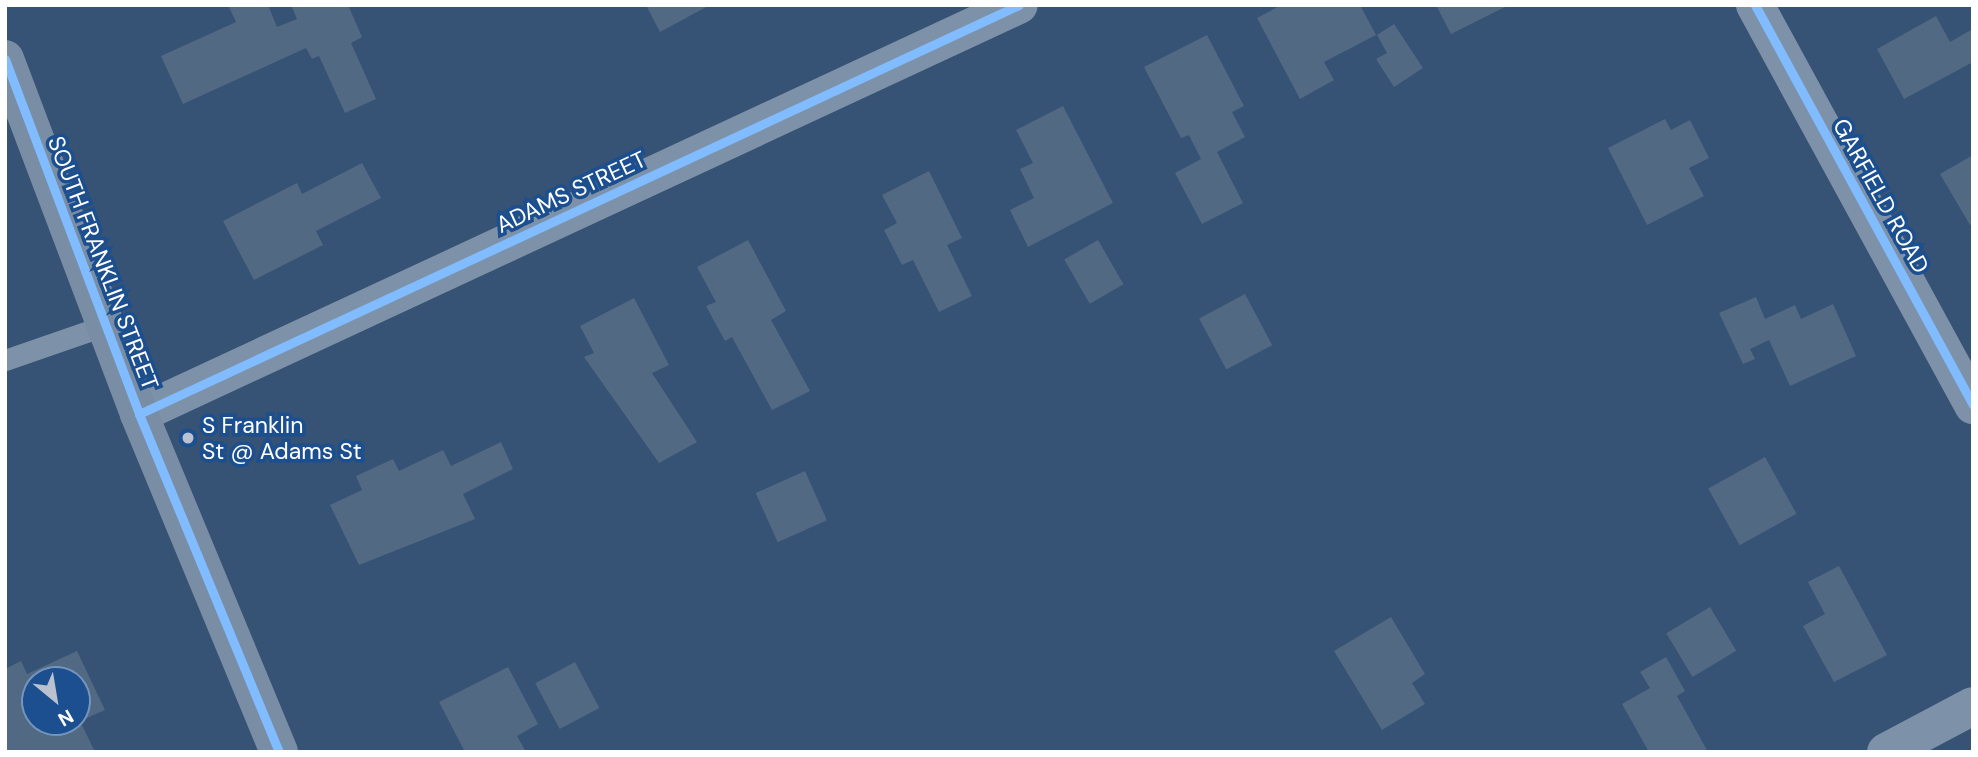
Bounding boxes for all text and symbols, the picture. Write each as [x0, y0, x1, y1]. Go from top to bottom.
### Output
street label: GARFIELD ROAD [1827, 114, 1935, 278]
street label: SOUTH FRANKLIN STREET [42, 132, 164, 394]
street label: ADAMS STREET [492, 145, 650, 239]
place label: S Franklin St @ Adams St [202, 411, 362, 465]
marker: S Franklin St @ Adams St [180, 430, 196, 446]
north arrow [21, 666, 91, 736]
text: N [54, 704, 78, 732]

